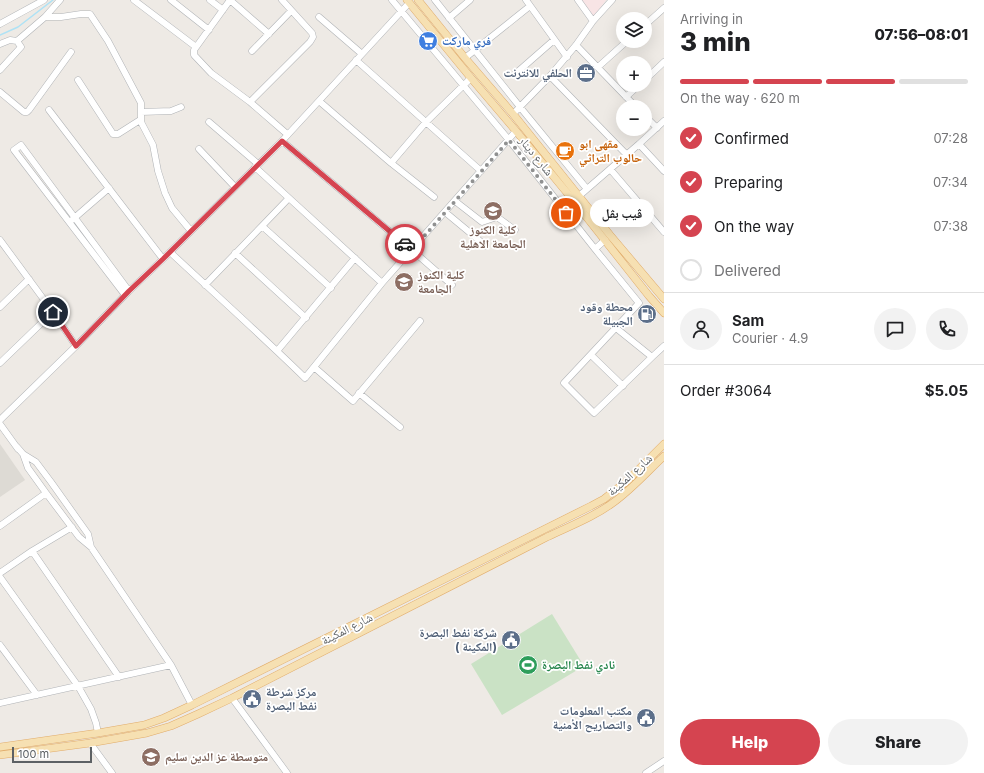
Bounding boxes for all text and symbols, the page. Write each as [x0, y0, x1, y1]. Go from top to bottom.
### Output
text: Arriving in [680, 11, 743, 27]
map controls [616, 12, 652, 136]
button: layers [616, 12, 652, 48]
text: 07:56–08:01 [874, 25, 968, 44]
text: 3 min [680, 26, 751, 57]
supermarket icon: فري ماركت [417, 30, 439, 52]
place label: فري ماركت [442, 33, 491, 51]
button: + [616, 56, 652, 92]
office icon: الحلفي للانترنت [575, 62, 597, 84]
place label: الحلفي للانترنت [503, 65, 572, 83]
text: On the way · 620 m [680, 90, 800, 106]
button: − [616, 100, 652, 136]
icon: check [680, 127, 702, 149]
text: Confirmed [714, 129, 789, 148]
text: 07:28 [933, 130, 968, 146]
street label: شارع دينار [515, 132, 557, 179]
place label: مقهى ابو حالوب التراثي [579, 136, 642, 168]
cafe icon: مقهى ابو حالوب التراثي [554, 140, 576, 162]
icon: check [680, 171, 702, 193]
text: Preparing [714, 173, 783, 192]
text: 07:34 [933, 174, 968, 190]
pin [549, 196, 583, 230]
callout: ڤيب بڤل [590, 199, 654, 227]
school or university icon: كلية الكنوز الجامعة الاهلية [482, 200, 504, 222]
icon: bag [555, 202, 577, 224]
text: ڤيب بڤل [602, 205, 642, 221]
icon: check [680, 215, 702, 237]
text: On the way [714, 217, 794, 236]
text: 07:38 [933, 218, 968, 234]
place label: كلية الكنوز الجامعة الاهلية [460, 222, 526, 251]
courier [385, 224, 425, 264]
icon: car [394, 233, 416, 255]
text: Delivered [714, 261, 781, 280]
place label: كلية الكنوز الجامعة [417, 267, 465, 296]
school or university icon: كلية الكنوز الجامعة [393, 271, 415, 293]
pin [36, 295, 70, 329]
place label: محطة وقود الجبيلة [580, 299, 633, 328]
icon: home [42, 301, 64, 323]
fuel station icon: محطة وقود الجبيلة [636, 303, 658, 325]
button: person [680, 308, 722, 350]
button: chat [874, 308, 916, 350]
button: phone [926, 308, 968, 350]
text: Sam [732, 311, 764, 330]
text: Courier · 4.9 [732, 330, 808, 346]
text: Order #3064 [680, 381, 772, 400]
text: $5.05 [925, 381, 968, 400]
street label: شارع المكينة [604, 450, 656, 499]
street label: شارع المكينة [319, 609, 375, 649]
place label: شركة نفط البصرة ( المكينة) [419, 625, 497, 654]
public building icon: شركة نفط البصرة ( المكينة) [500, 629, 522, 651]
sports icon: نادي نفط البصرة [517, 654, 539, 676]
place label: نادي نفط البصرة [542, 657, 615, 675]
place label: مركز شرطة نفط البصرة [266, 684, 317, 713]
public building icon: مركز شرطة نفط البصرة [241, 688, 263, 710]
place label: مكتب المعلومات والتصاريح الأمنية [553, 703, 632, 733]
public building icon: مكتب المعلومات والتصاريح الأمنية [635, 707, 657, 729]
button: Help [680, 719, 820, 765]
button: Share [828, 719, 968, 765]
scale bar [12, 745, 92, 764]
school or university icon: متوسطة عز الدين سليم [140, 746, 162, 768]
text: 100 m [18, 747, 49, 761]
place label: متوسطة عز الدين سليم [165, 749, 269, 765]

